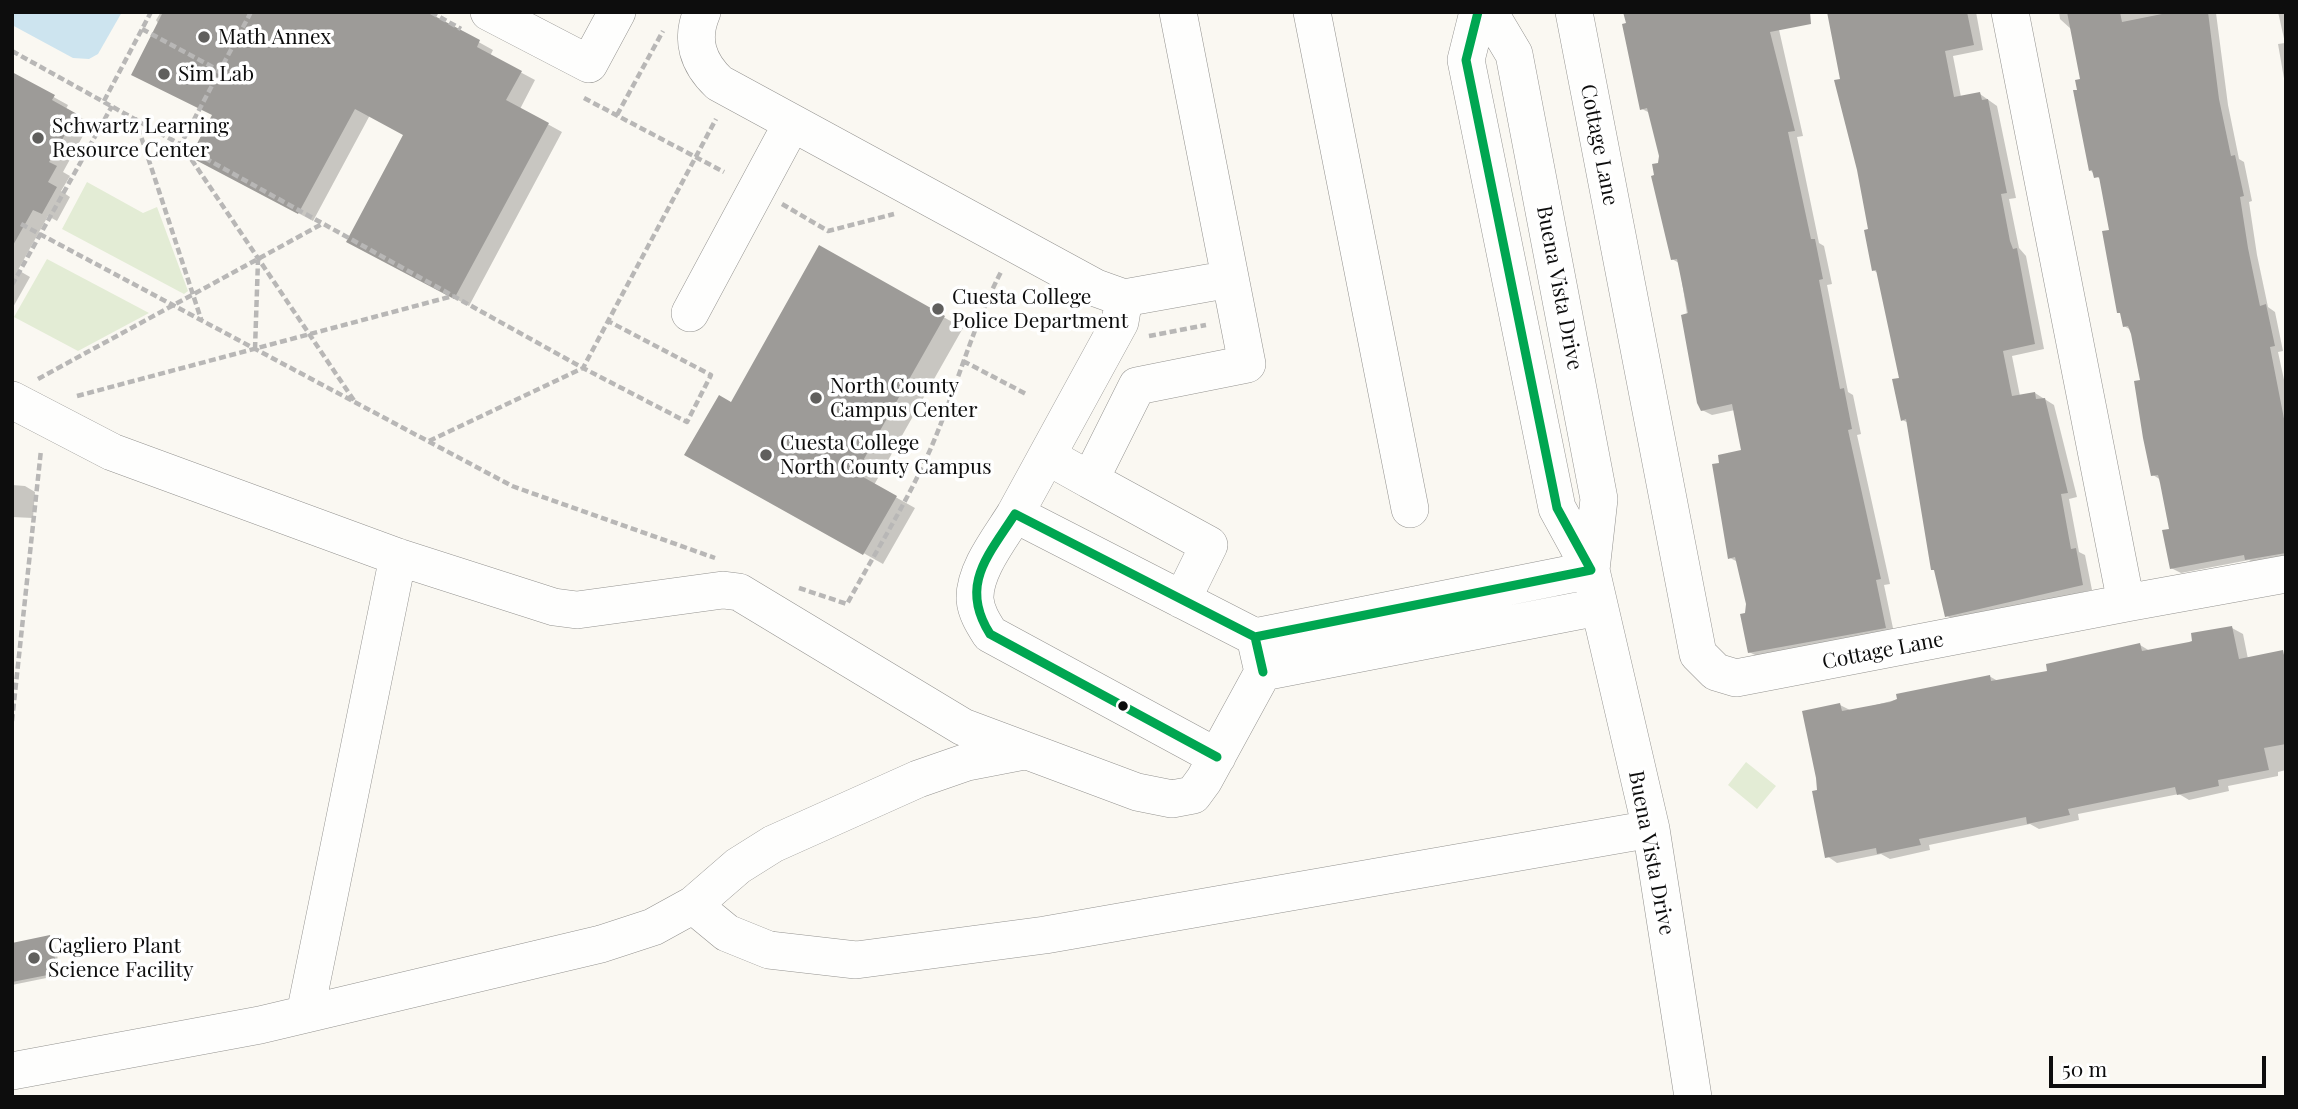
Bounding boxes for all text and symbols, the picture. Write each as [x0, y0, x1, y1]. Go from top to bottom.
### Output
place label: Math Annex [218, 24, 331, 50]
marker: Math Annex [196, 29, 212, 45]
place label: Sim Lab [178, 61, 254, 87]
marker: Sim Lab [156, 66, 172, 82]
street label: Cottage Lane [1575, 82, 1623, 208]
place label: Schwartz Learning Resource Center [52, 113, 229, 163]
marker: Schwartz Learning Resource Center [30, 130, 46, 146]
street label: Buena Vista Drive [1531, 204, 1587, 372]
place label: Cuesta College Police Department [952, 284, 1128, 334]
marker: Cuesta College Police Department [930, 301, 946, 317]
place label: North County Campus Center [830, 373, 978, 423]
marker: North County Campus Center [808, 390, 824, 406]
place label: Cuesta College North County Campus [780, 430, 992, 480]
marker: Cuesta College North County Campus [758, 447, 774, 463]
street label: Cottage Lane [1820, 627, 1946, 675]
unlabelled marker [1116, 699, 1130, 713]
street label: Buena Vista Drive [1623, 769, 1679, 937]
place label: Cagliero Plant Science Facility [48, 933, 194, 983]
marker: Cagliero Plant Science Facility [26, 950, 42, 966]
scale bar [2053, 1042, 2270, 1086]
text: 50 m [2062, 1054, 2107, 1082]

